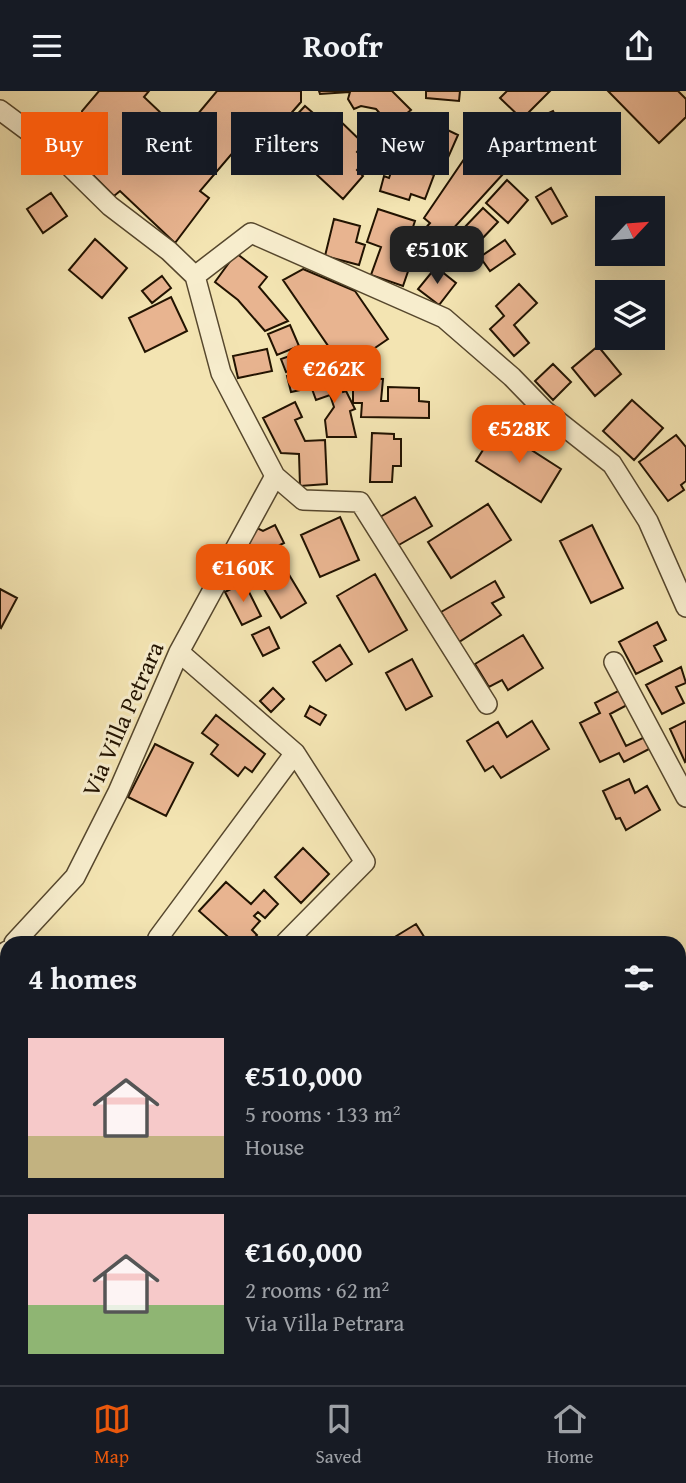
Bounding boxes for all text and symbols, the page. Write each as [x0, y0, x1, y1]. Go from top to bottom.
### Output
text: Roofr [303, 22, 383, 69]
icon: menu [28, 27, 66, 65]
icon: share [620, 27, 658, 65]
chip: Buy [21, 112, 108, 175]
chip: Rent [122, 112, 217, 175]
chip: Filters [231, 112, 343, 175]
chip: New [357, 112, 449, 175]
chip: Apartment [463, 112, 621, 175]
north arrow [595, 196, 665, 266]
map controls [595, 196, 665, 350]
pin: €510K [388, 227, 486, 286]
text: €510K [406, 232, 468, 265]
button: layers [595, 280, 665, 350]
pin: €262K [285, 345, 383, 405]
text: €262K [303, 351, 365, 384]
pin: €528K [470, 405, 568, 465]
text: €528K [488, 411, 550, 444]
pin: €160K [194, 545, 292, 604]
text: €160K [212, 550, 274, 583]
street label: Via Villa Petrara [73, 635, 173, 802]
text: 4 homes [28, 956, 137, 1000]
icon: filters [620, 959, 658, 997]
text: €510,000 [245, 1053, 362, 1097]
icon: home [84, 1066, 168, 1150]
text: 5 rooms · 133 m² [245, 1097, 400, 1130]
text: House [245, 1130, 304, 1163]
text: €160,000 [245, 1229, 362, 1273]
icon: home [84, 1242, 168, 1326]
text: 2 rooms · 62 m² [245, 1273, 389, 1306]
text: Via Villa Petrara [245, 1306, 404, 1339]
tab: Map [93, 1400, 131, 1470]
tab: Saved [316, 1400, 362, 1470]
tab: Home [547, 1400, 593, 1470]

